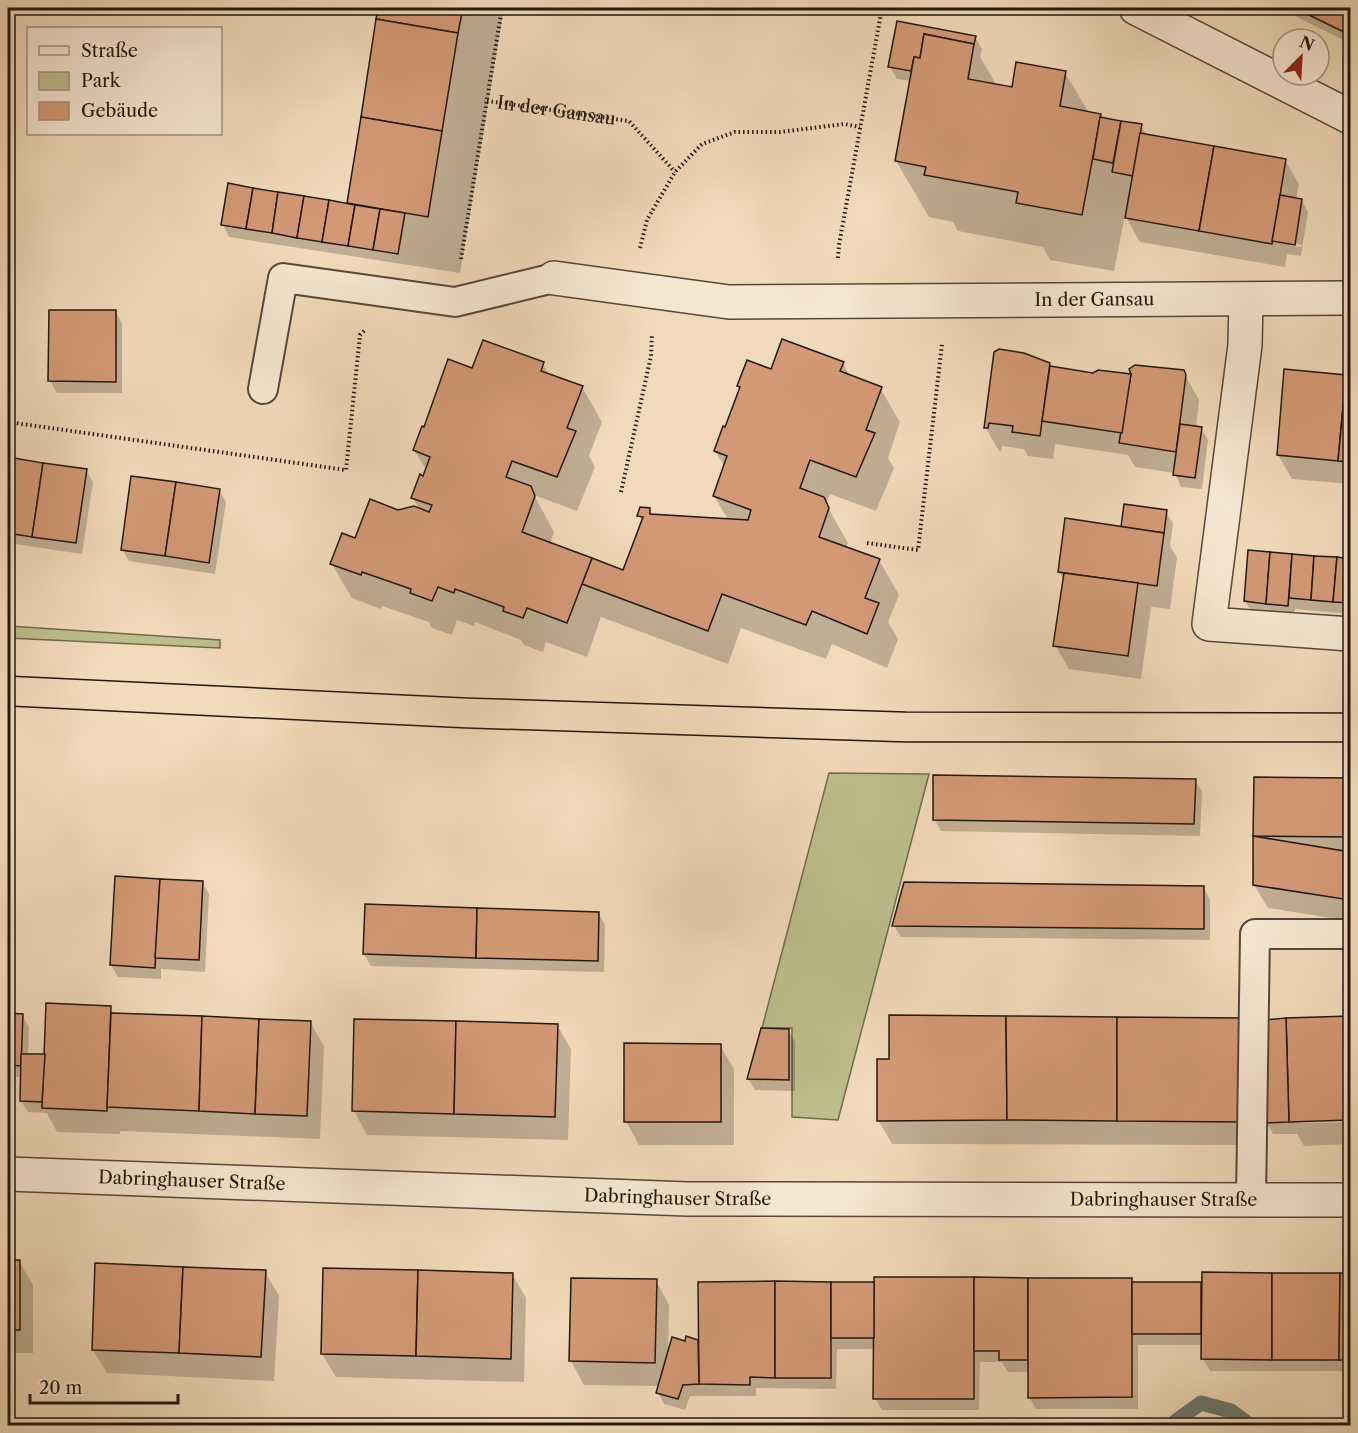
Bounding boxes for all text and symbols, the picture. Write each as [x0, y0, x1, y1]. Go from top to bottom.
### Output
legend [27, 27, 222, 135]
north arrow [1271, 27, 1331, 87]
text: N [1297, 31, 1318, 55]
text: Straße [81, 40, 138, 62]
text: Park [81, 70, 122, 92]
street label: In der Gansau [496, 92, 617, 130]
text: Gebäude [81, 100, 158, 122]
street label: In der Gansau [1034, 288, 1154, 311]
street label: Dabringhauser Straße [98, 1166, 286, 1195]
street label: Dabringhauser Straße [583, 1184, 771, 1210]
street label: Dabringhauser Straße [1070, 1189, 1257, 1211]
scale bar [30, 1367, 178, 1405]
text: 20 m [39, 1377, 83, 1399]

